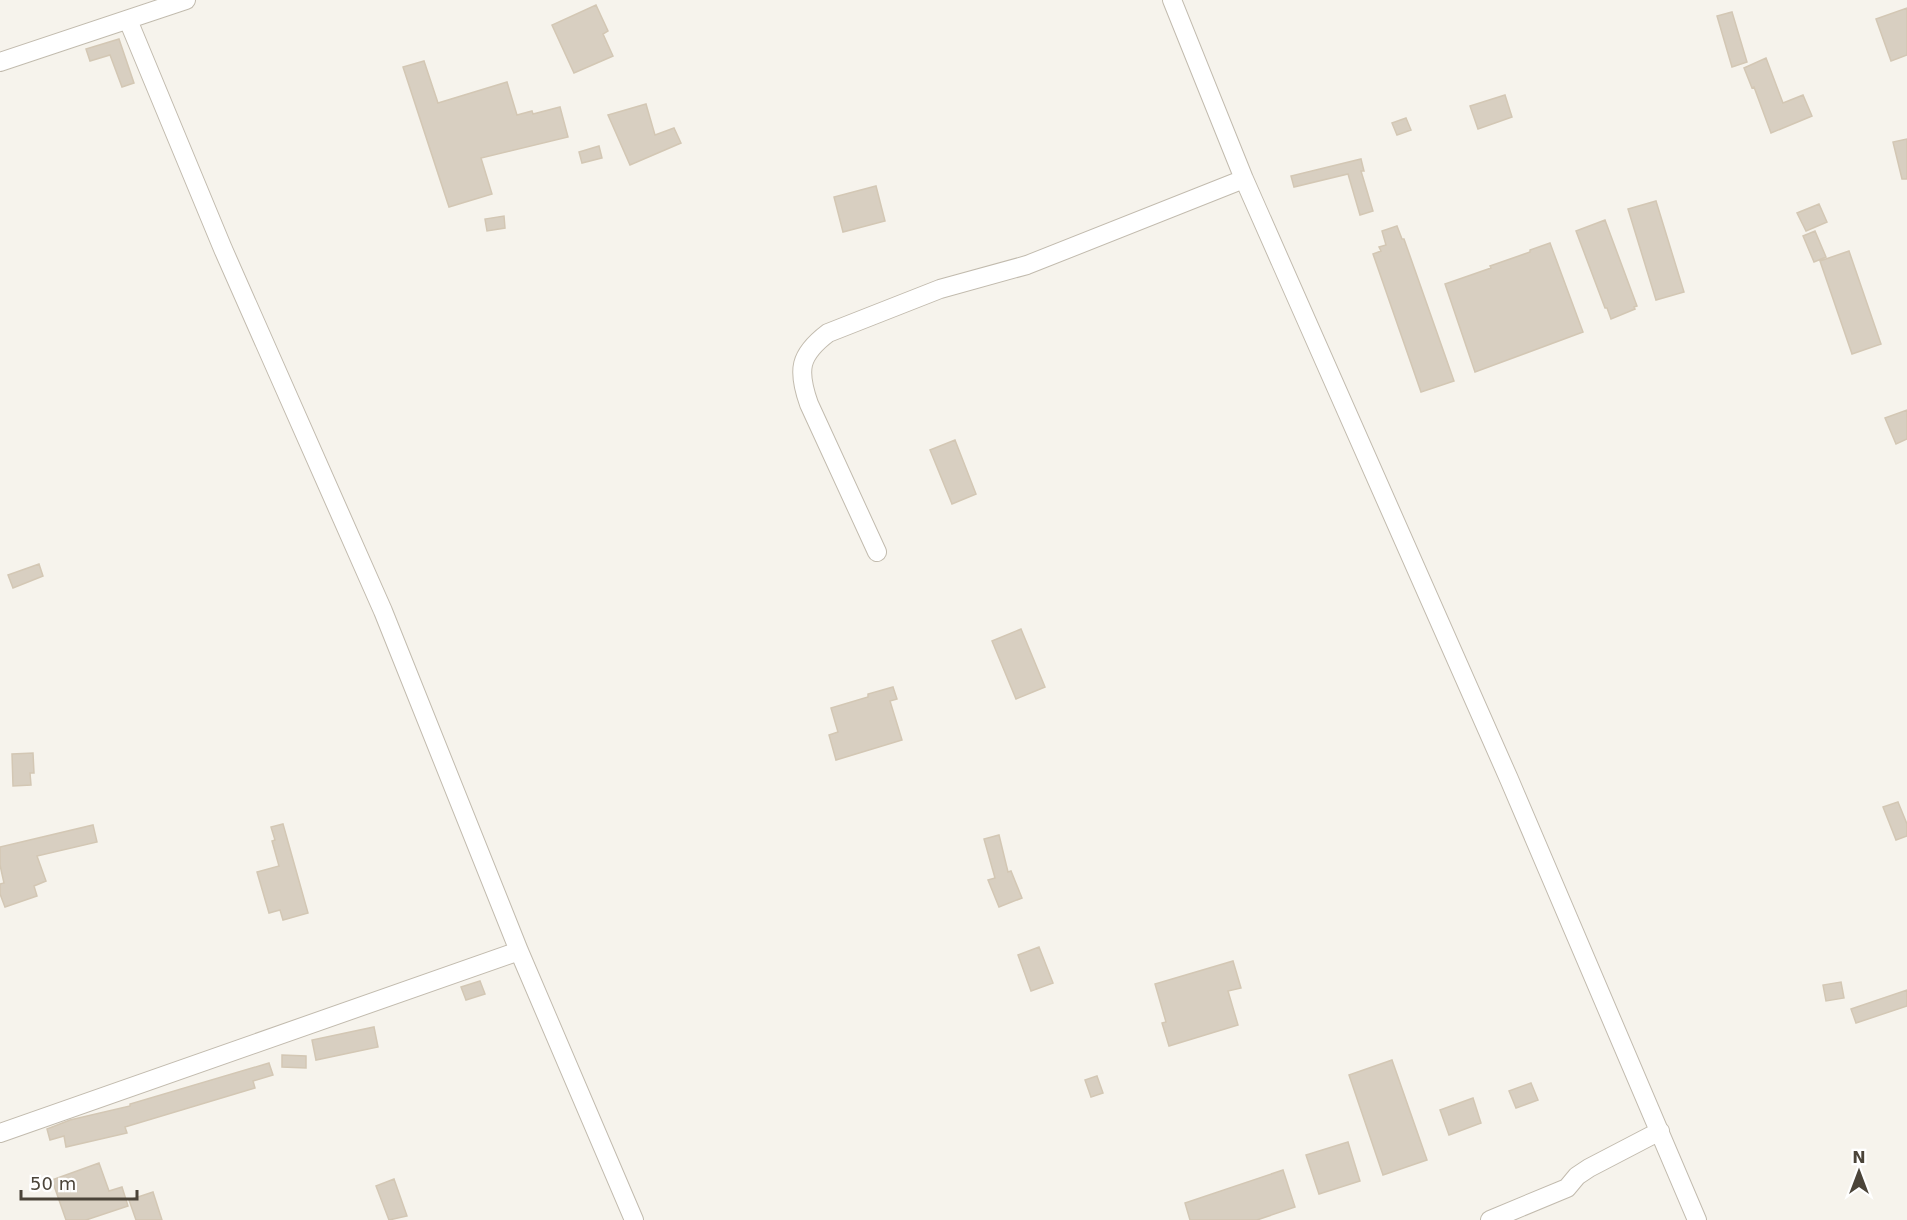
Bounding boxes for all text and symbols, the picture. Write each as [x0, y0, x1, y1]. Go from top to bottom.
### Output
north arrow [1829, 1142, 1889, 1202]
text: N [1852, 1148, 1866, 1167]
scale bar [21, 1163, 136, 1201]
text: 50 m [30, 1173, 76, 1194]

